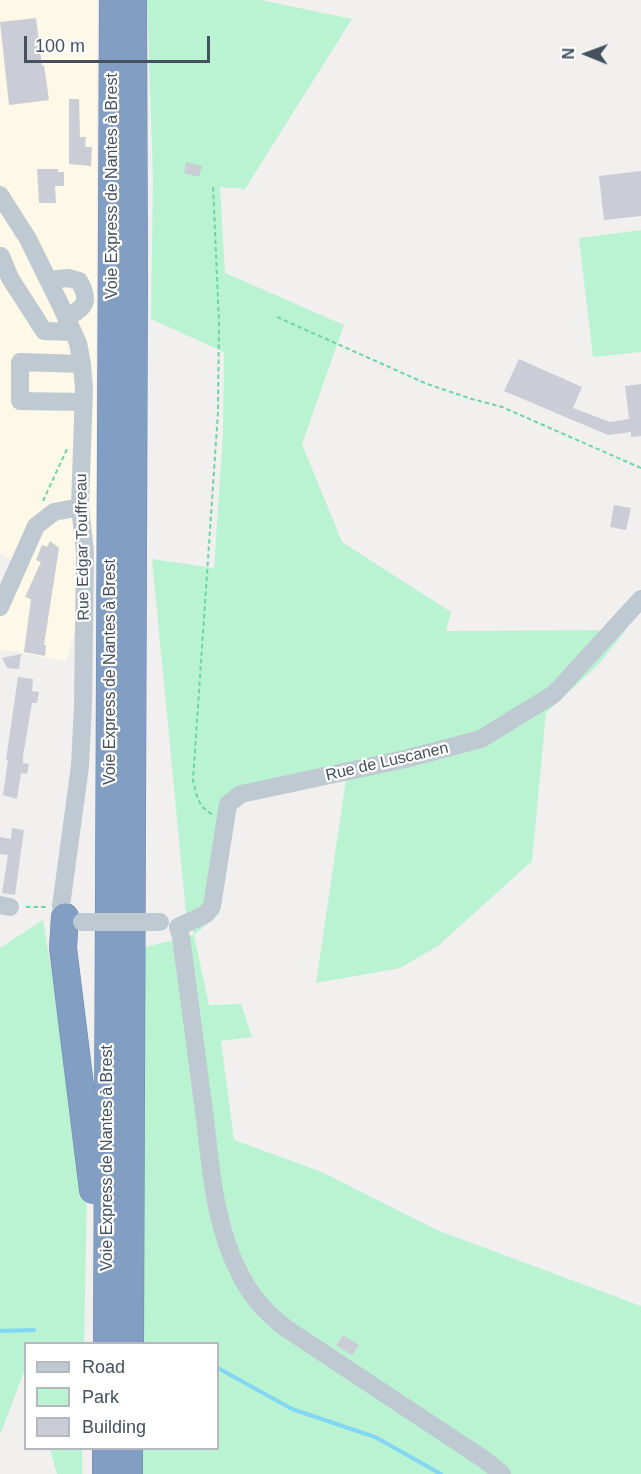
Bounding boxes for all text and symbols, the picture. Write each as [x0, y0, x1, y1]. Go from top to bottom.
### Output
scale bar [27, 24, 213, 62]
north arrow [557, 24, 617, 84]
text: 100 m [35, 36, 85, 56]
text: N [560, 48, 577, 60]
street label: Voie Express de Nantes à Brest [103, 73, 123, 299]
street label: Rue Edgar Touffreau [72, 473, 94, 621]
street label: Voie Express de Nantes à Brest [101, 559, 121, 785]
street label: Rue de Luscanen [324, 739, 450, 785]
street label: Voie Express de Nantes à Brest [98, 1045, 118, 1271]
legend [24, 1342, 219, 1450]
text: Road [82, 1357, 125, 1377]
text: Park [82, 1387, 119, 1407]
text: Building [82, 1417, 146, 1437]

